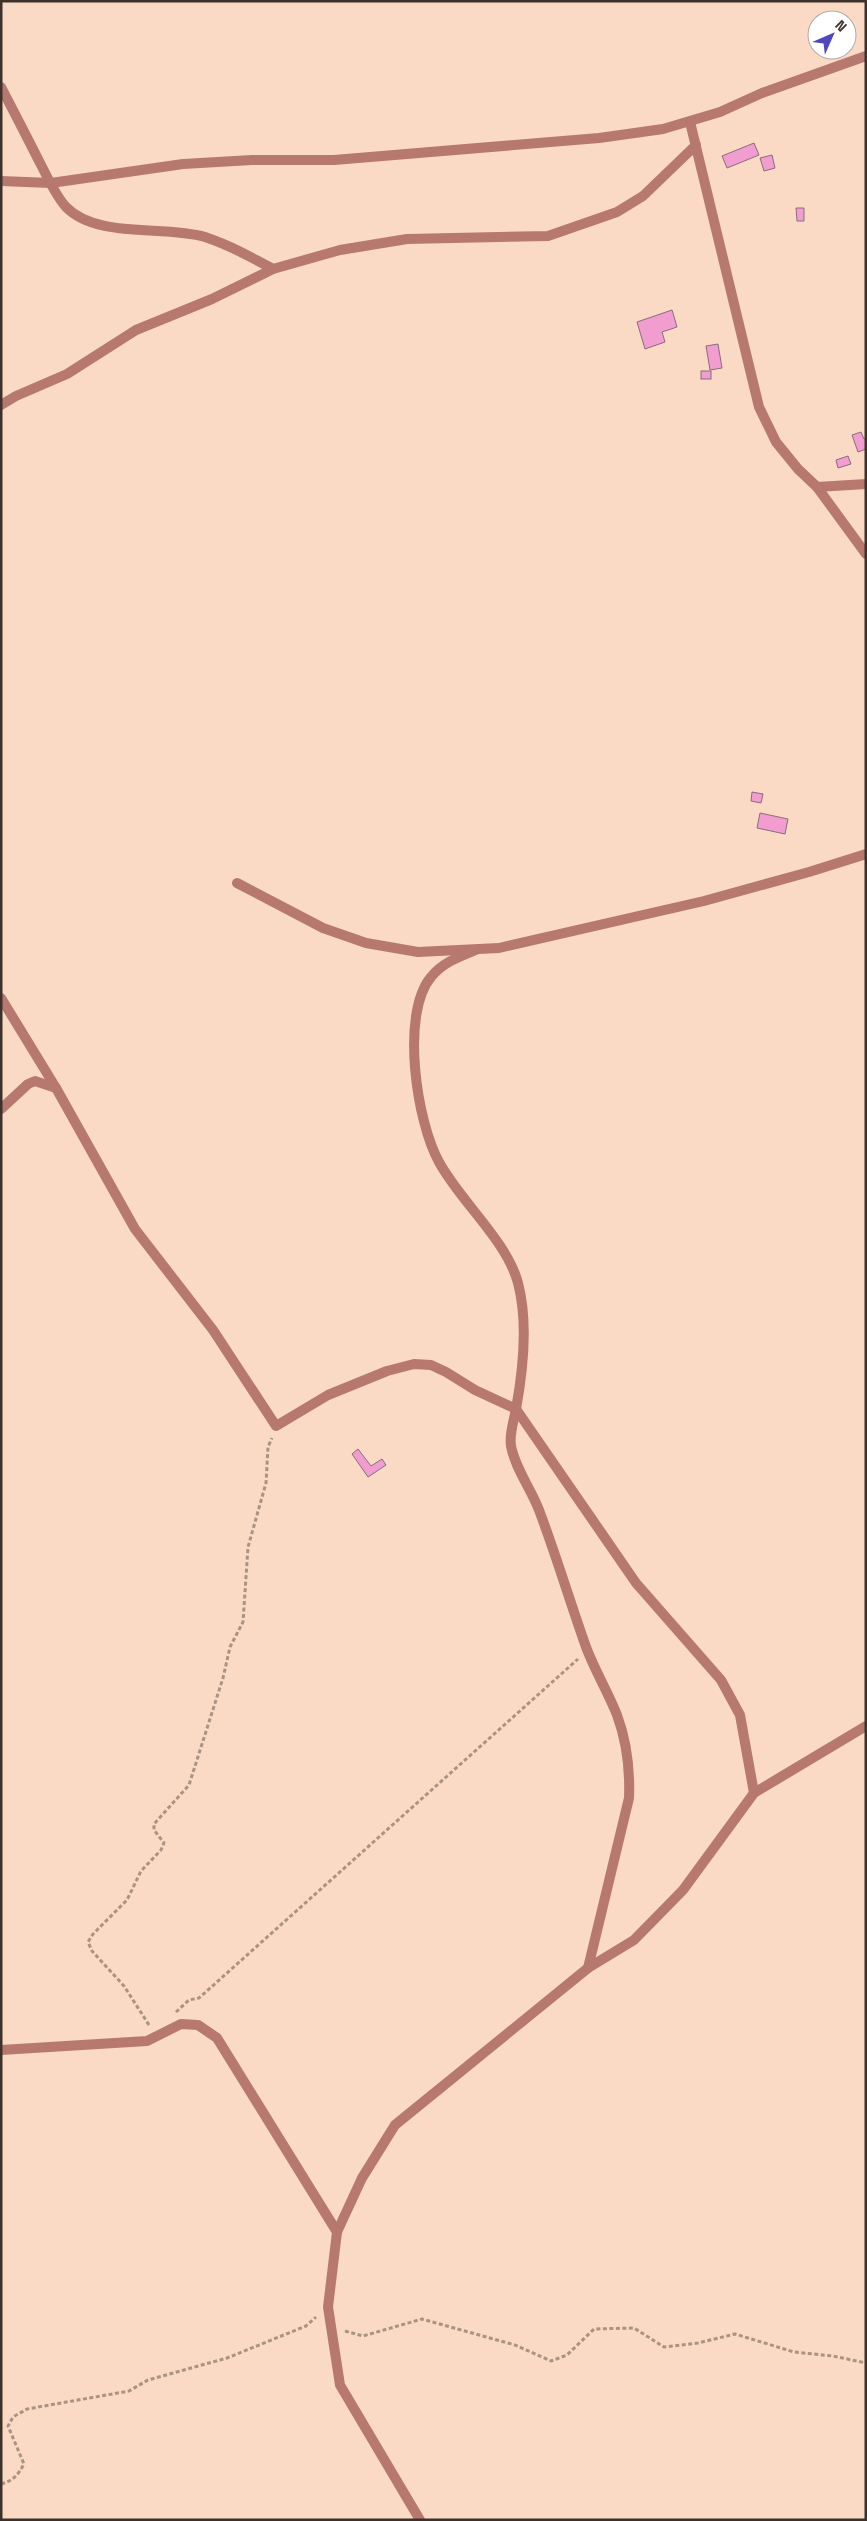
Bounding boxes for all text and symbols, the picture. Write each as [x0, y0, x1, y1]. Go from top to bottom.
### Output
north arrow [807, 10, 857, 60]
text: N [832, 16, 851, 35]

